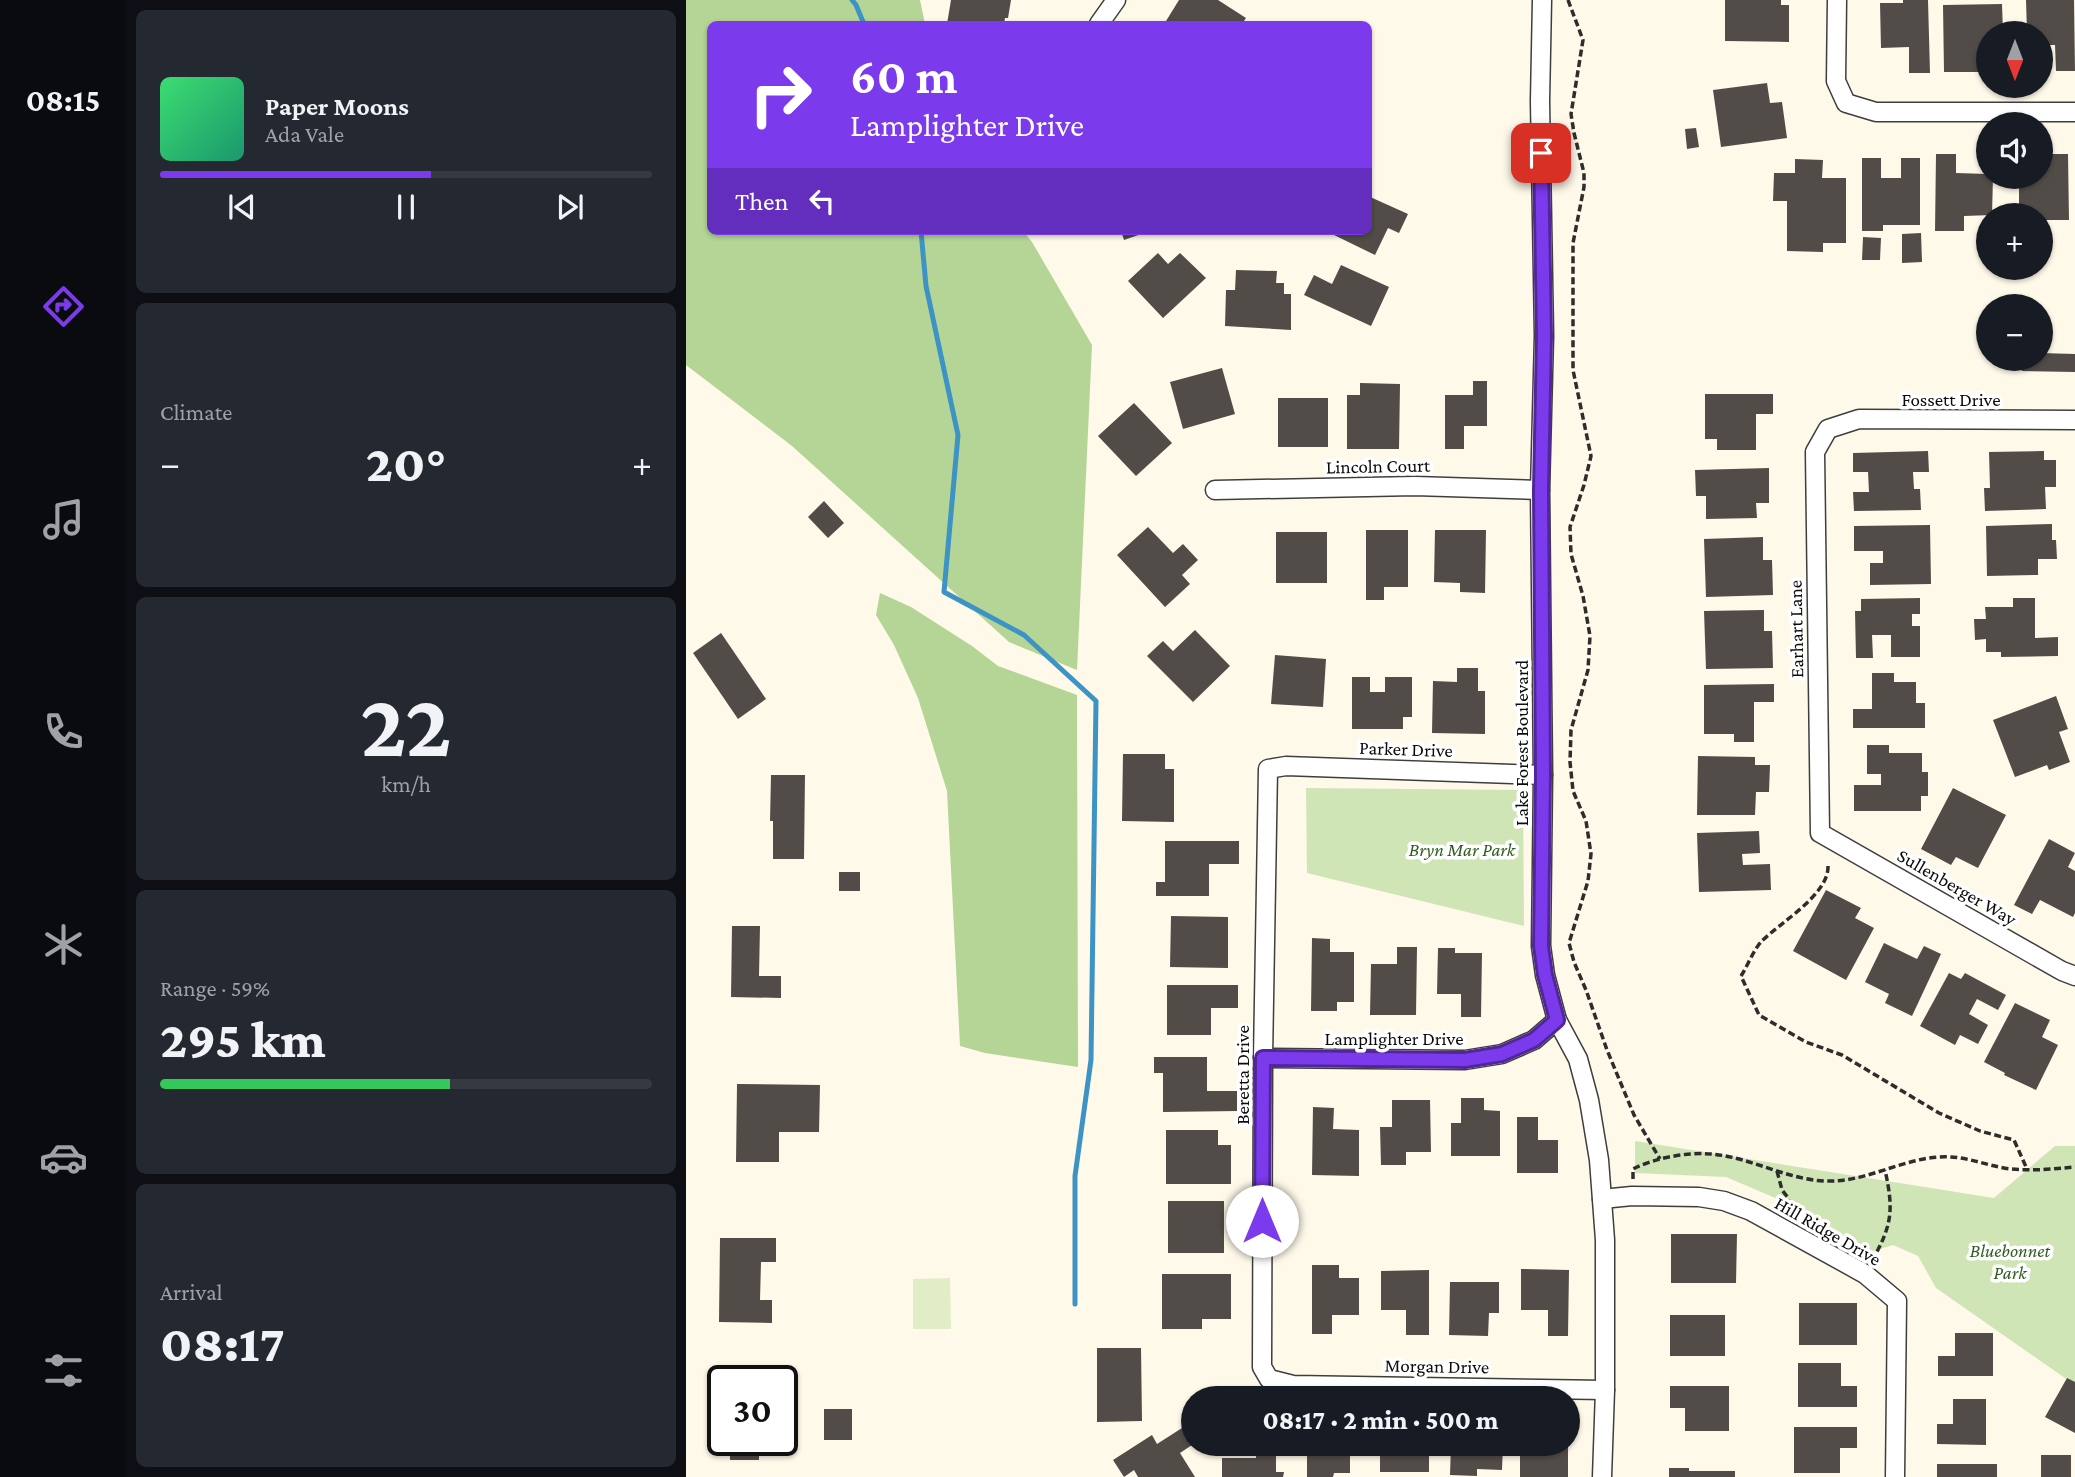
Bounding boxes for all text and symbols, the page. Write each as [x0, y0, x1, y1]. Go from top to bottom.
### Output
north arrow [1976, 21, 2053, 98]
map controls [1976, 21, 2053, 371]
icon: right [735, 49, 826, 140]
text: 60 m [850, 49, 957, 104]
text: 08:15 [26, 82, 100, 118]
text: Paper Moons [265, 92, 409, 121]
text: Lamplighter Drive [850, 107, 1084, 143]
button: sound [1976, 112, 2053, 189]
text: Ada Vale [265, 121, 344, 147]
pin [1511, 123, 1571, 183]
icon: arrive [1522, 134, 1560, 172]
icon: left [803, 182, 841, 220]
text: Then [735, 187, 789, 216]
icon: previous [223, 188, 261, 226]
icon: pause [387, 188, 425, 226]
icon: next [551, 188, 589, 226]
button: + [1976, 203, 2053, 280]
icon: directions [39, 282, 88, 331]
button: − [1976, 294, 2053, 371]
street label: Fossett Drive [1901, 389, 2001, 410]
text: Climate [160, 399, 232, 425]
text: 20° [366, 434, 446, 492]
text: − [160, 442, 180, 484]
text: + [632, 442, 652, 484]
street label: Lincoln Court [1326, 455, 1431, 477]
icon: music [39, 495, 88, 544]
street label: Earhart Lane [1785, 580, 1807, 678]
street label: Lake Forest Boulevard [1511, 660, 1532, 826]
text: 22 [360, 674, 452, 776]
icon: phone [39, 707, 88, 756]
street label: Parker Drive [1359, 737, 1453, 761]
text: km/h [381, 771, 431, 797]
park label: Bryn Mar Park [1409, 839, 1516, 860]
street label: Sullenberger Way [1894, 844, 2020, 930]
icon: climate [39, 920, 88, 969]
text: Range · 59% [160, 975, 270, 1001]
text: 295 km [160, 1010, 326, 1068]
street label: Beretta Drive [1232, 1025, 1253, 1125]
street label: Lamplighter Drive [1324, 1028, 1464, 1049]
icon: car [39, 1133, 88, 1182]
position arrow [1225, 1184, 1299, 1258]
street label: Hill Ridge Drive [1771, 1192, 1885, 1270]
park label: Bluebonnet Park [1970, 1240, 2051, 1283]
text: Arrival [160, 1279, 223, 1305]
text: 08:17 [160, 1314, 285, 1372]
icon: filters [39, 1346, 88, 1395]
street label: Morgan Drive [1385, 1355, 1489, 1377]
speed limit sign: 30 [707, 1365, 798, 1456]
text: 08:17 · 2 min · 500 m [1263, 1406, 1498, 1435]

